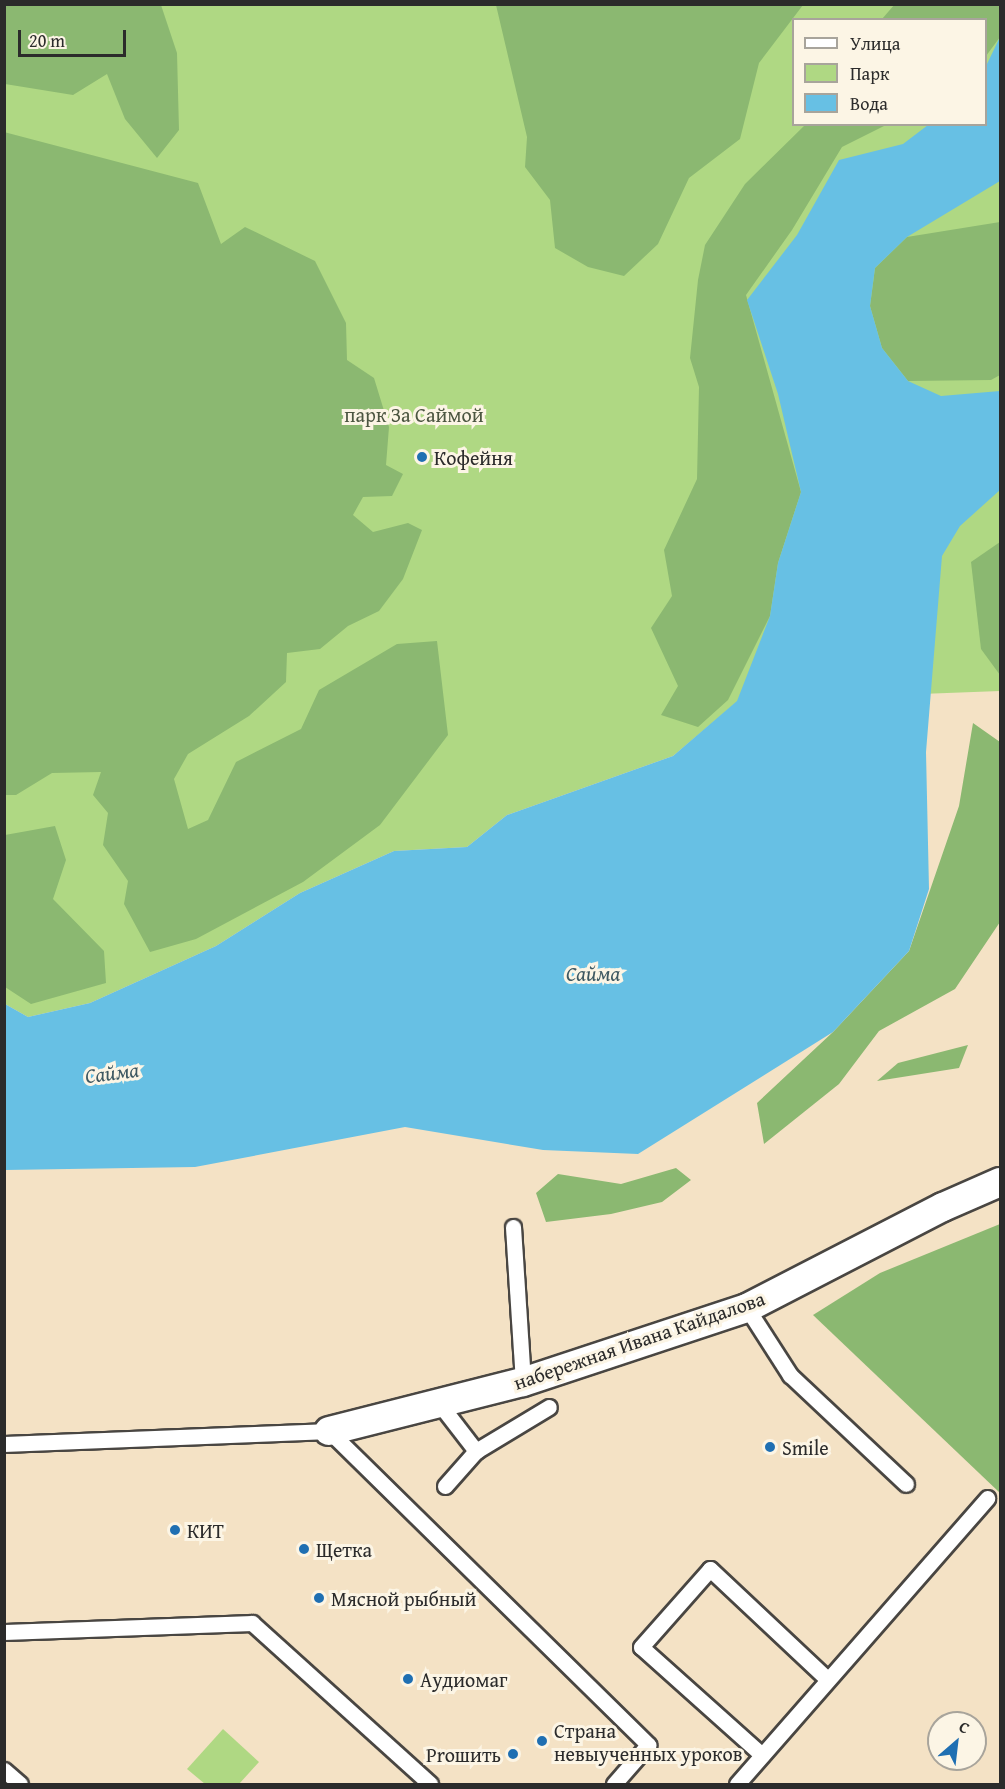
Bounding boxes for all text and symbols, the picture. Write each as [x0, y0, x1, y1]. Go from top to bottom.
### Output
scale bar [21, 18, 129, 56]
legend [792, 18, 987, 126]
text: 20 m [29, 27, 65, 54]
text: Улица [850, 30, 900, 57]
text: Парк [850, 60, 889, 87]
text: Вода [850, 90, 888, 117]
park label: парк За Саймой [344, 402, 484, 426]
place label: Кофейня [434, 445, 513, 469]
marker: Кофейня [415, 450, 429, 464]
water label: Сайма [566, 961, 620, 987]
water label: Сайма [84, 1057, 140, 1089]
street label: набережная Ивана Кайдалова [510, 1286, 768, 1394]
place label: Smile [782, 1435, 829, 1459]
marker: Smile [763, 1440, 777, 1454]
place label: КИТ [187, 1518, 224, 1542]
marker: КИТ [168, 1523, 182, 1537]
place label: Щетка [316, 1537, 372, 1561]
marker: Щетка [297, 1542, 311, 1556]
place label: Мясной рыбный [331, 1586, 476, 1610]
marker: Мясной рыбный [312, 1591, 326, 1605]
place label: Аудиомаг [420, 1667, 508, 1691]
marker: Аудиомаг [401, 1672, 415, 1686]
north arrow [927, 1711, 987, 1771]
text: С [955, 1714, 974, 1740]
place label: Страна невыученных уроков [554, 1718, 742, 1765]
marker: Страна невыученных уроков [535, 1734, 549, 1748]
place label: Proшить [426, 1742, 501, 1766]
marker: Proшить [506, 1747, 520, 1761]

